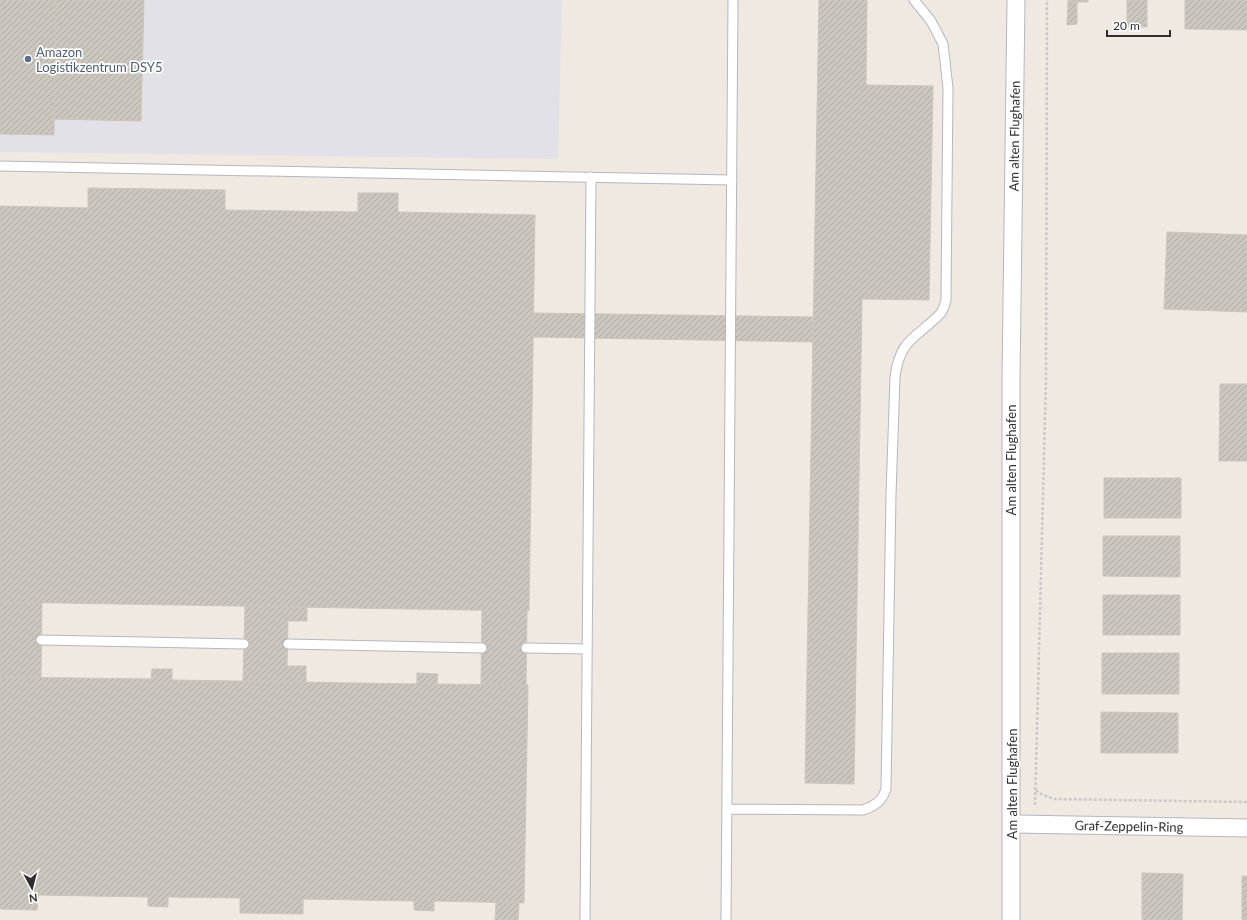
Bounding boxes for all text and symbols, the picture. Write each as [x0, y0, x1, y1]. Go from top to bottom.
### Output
scale bar [1107, 12, 1170, 38]
text: 20 m [1113, 18, 1140, 33]
place label: Amazon Logistikzentrum DSY5 [36, 44, 163, 75]
marker: Amazon Logistikzentrum DSY5 [23, 54, 33, 64]
street label: Am alten Flughafen [1005, 80, 1023, 192]
street label: Am alten Flughafen [1003, 405, 1019, 515]
street label: Am alten Flughafen [1004, 729, 1020, 839]
street label: Graf-Zeppelin-Ring [1074, 817, 1184, 835]
north arrow [12, 868, 52, 908]
text: N [28, 891, 38, 905]

